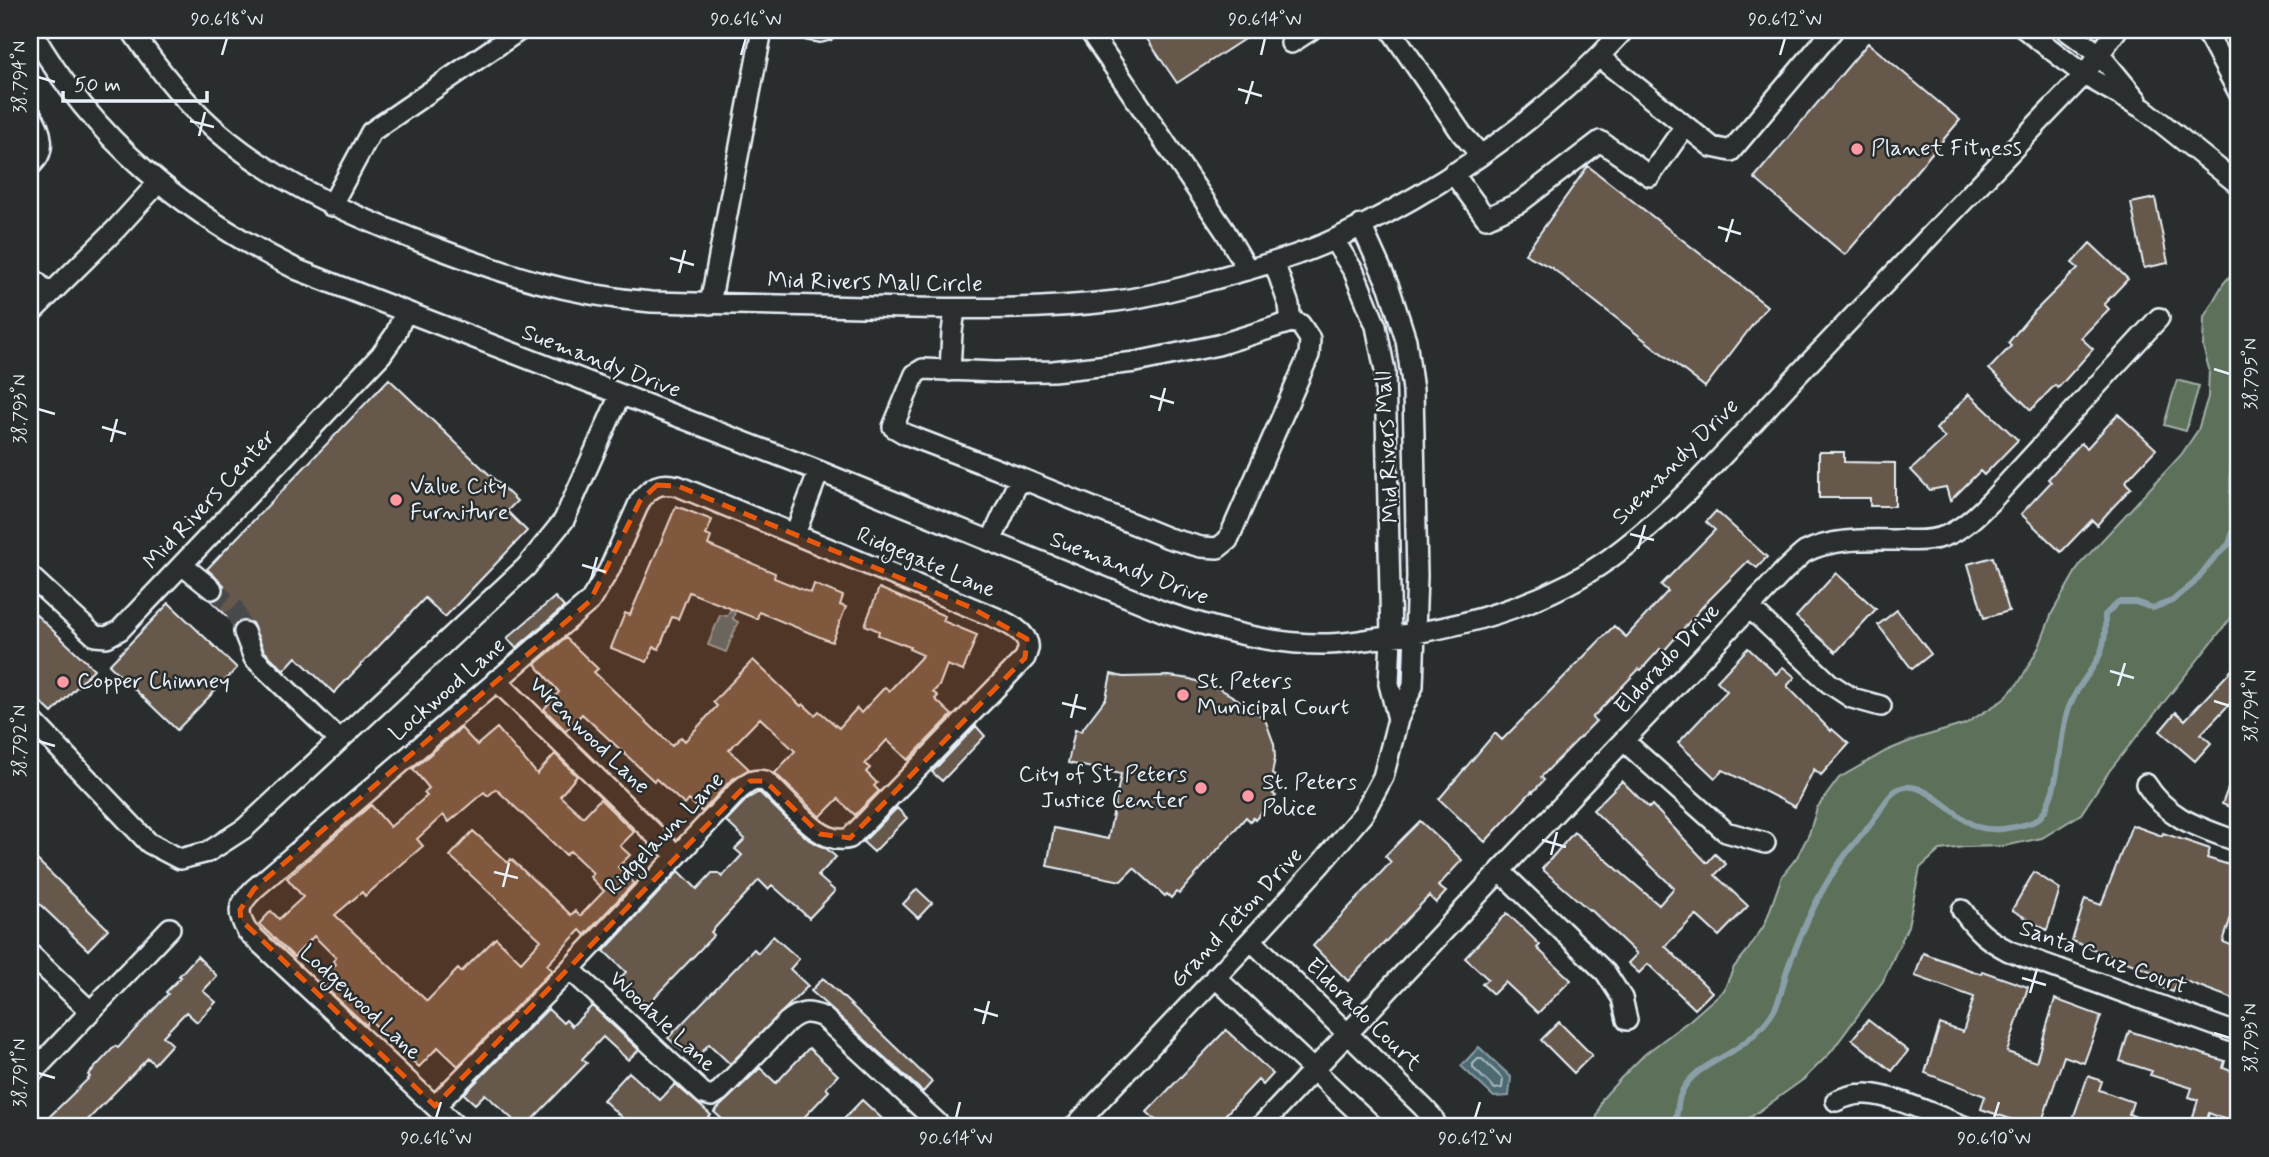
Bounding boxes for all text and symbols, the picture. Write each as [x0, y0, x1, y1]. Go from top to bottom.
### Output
text: 90.618°W [191, 8, 263, 32]
text: 90.616°W [710, 8, 782, 32]
text: 90.614°W [1228, 8, 1302, 32]
text: 90.612°W [1748, 8, 1822, 32]
text: 38.794°N [8, 41, 32, 113]
scale bar [63, 60, 206, 104]
text: 50 m [74, 71, 121, 99]
place label: Planet Fitness [1871, 134, 2022, 164]
marker: Planet Fitness [1849, 141, 1865, 157]
street label: Mid Rivers Mall Circle [767, 266, 983, 300]
street label: Suemandy Drive [517, 318, 685, 406]
text: 38.795°N [2239, 338, 2263, 410]
street label: Mid Rivers Mall [1369, 370, 1407, 524]
text: 38.793°N [8, 374, 32, 444]
street label: Suemandy Drive [1606, 392, 1746, 532]
street label: Mid Rivers Center [137, 423, 283, 577]
place label: Value City Furniture [410, 472, 509, 528]
marker: Value City Furniture [388, 492, 404, 508]
street label: Ridgegate Lane [851, 520, 1000, 608]
street label: Suemandy Drive [1045, 525, 1213, 613]
street label: Eldorado Drive [1608, 597, 1728, 721]
street label: Lockwood Lane [384, 631, 512, 749]
place label: Copper Chimney [77, 667, 230, 697]
place label: St. Peters Municipal Court [1197, 667, 1349, 723]
text: 38.794°N [2239, 670, 2263, 742]
street label: Wrenwood Lane [522, 671, 656, 801]
marker: Copper Chimney [55, 674, 71, 690]
marker: St. Peters Municipal Court [1175, 687, 1191, 703]
text: 38.792°N [8, 705, 32, 777]
place label: City of St. Peters Justice Center [1019, 760, 1187, 816]
street label: Ridgelawn Lane [598, 766, 733, 904]
place label: St. Peters Police [1262, 768, 1357, 824]
marker: City of St. Peters Justice Center [1193, 780, 1209, 796]
marker: St. Peters Police [1240, 788, 1256, 804]
street label: Grand Teton Drive [1164, 841, 1310, 995]
street label: Santa Cruz Court [2015, 914, 2191, 1002]
street label: Lodgewood Lane [291, 939, 428, 1069]
street label: Eldorado Court [1298, 952, 1428, 1079]
street label: Woodale Lane [602, 965, 722, 1079]
text: 38.793°N [2239, 1003, 2263, 1073]
text: 38.791°N [8, 1039, 32, 1107]
text: 90.616°W [400, 1127, 472, 1151]
text: 90.614°W [919, 1127, 993, 1151]
text: 90.612°W [1438, 1127, 1512, 1151]
text: 90.610°W [1957, 1127, 2031, 1151]

